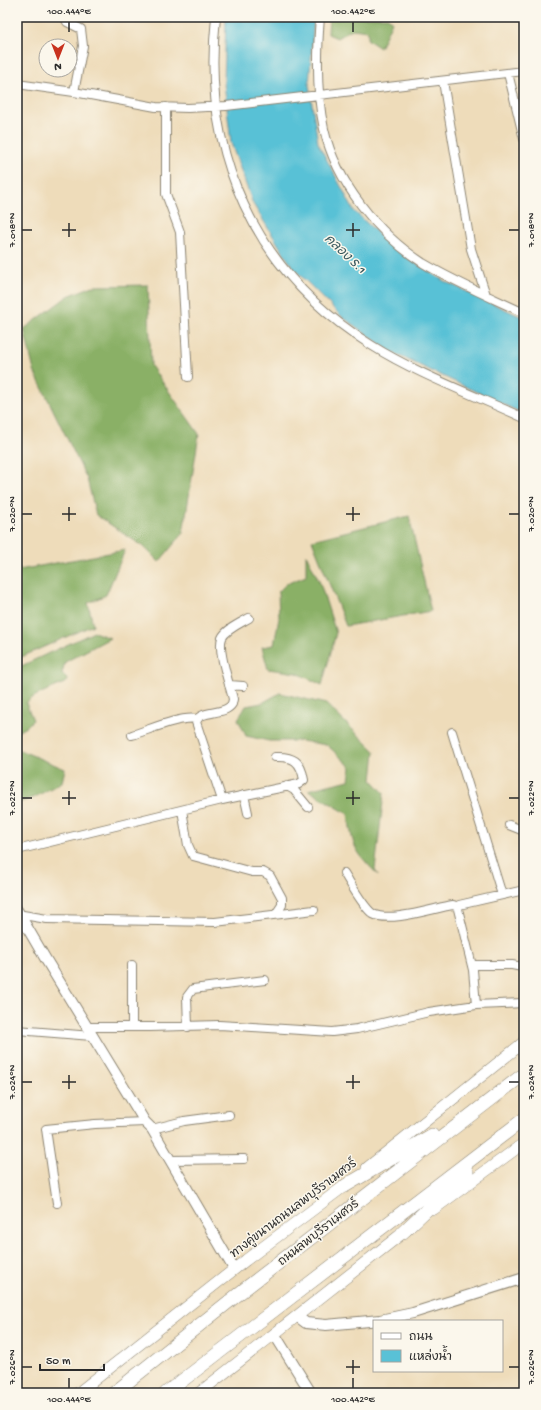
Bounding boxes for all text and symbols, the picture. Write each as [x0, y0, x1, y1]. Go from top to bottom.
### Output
text: 100.444°E [46, 6, 91, 18]
text: 100.442°E [330, 6, 376, 18]
north arrow [38, 38, 78, 78]
text: N [54, 60, 62, 72]
text: 7.018°N [7, 212, 19, 248]
text: 7.018°N [526, 212, 538, 248]
water label: คลอง ร.1 [321, 232, 368, 278]
text: 7.020°N [7, 496, 19, 533]
text: 7.020°N [526, 496, 538, 533]
text: 7.022°N [7, 780, 19, 816]
text: 7.022°N [526, 780, 538, 816]
text: 7.024°N [7, 1064, 19, 1100]
text: 7.024°N [526, 1064, 538, 1100]
street label: ทางคู่ขนานถนนลพบุรีราเมศวร์ [227, 1156, 359, 1260]
street label: ถนนลพบุรีราเมศวร์ [274, 1196, 362, 1268]
legend [373, 1320, 503, 1372]
text: ถนน [409, 1331, 433, 1345]
text: แหล่งน้ำ [409, 1345, 452, 1365]
scale bar [40, 1346, 104, 1372]
text: 7.026°N [7, 1349, 19, 1386]
text: 7.026°N [526, 1349, 538, 1386]
text: 50 m [46, 1355, 71, 1369]
text: 100.444°E [46, 1394, 91, 1406]
text: 100.442°E [330, 1394, 376, 1406]

